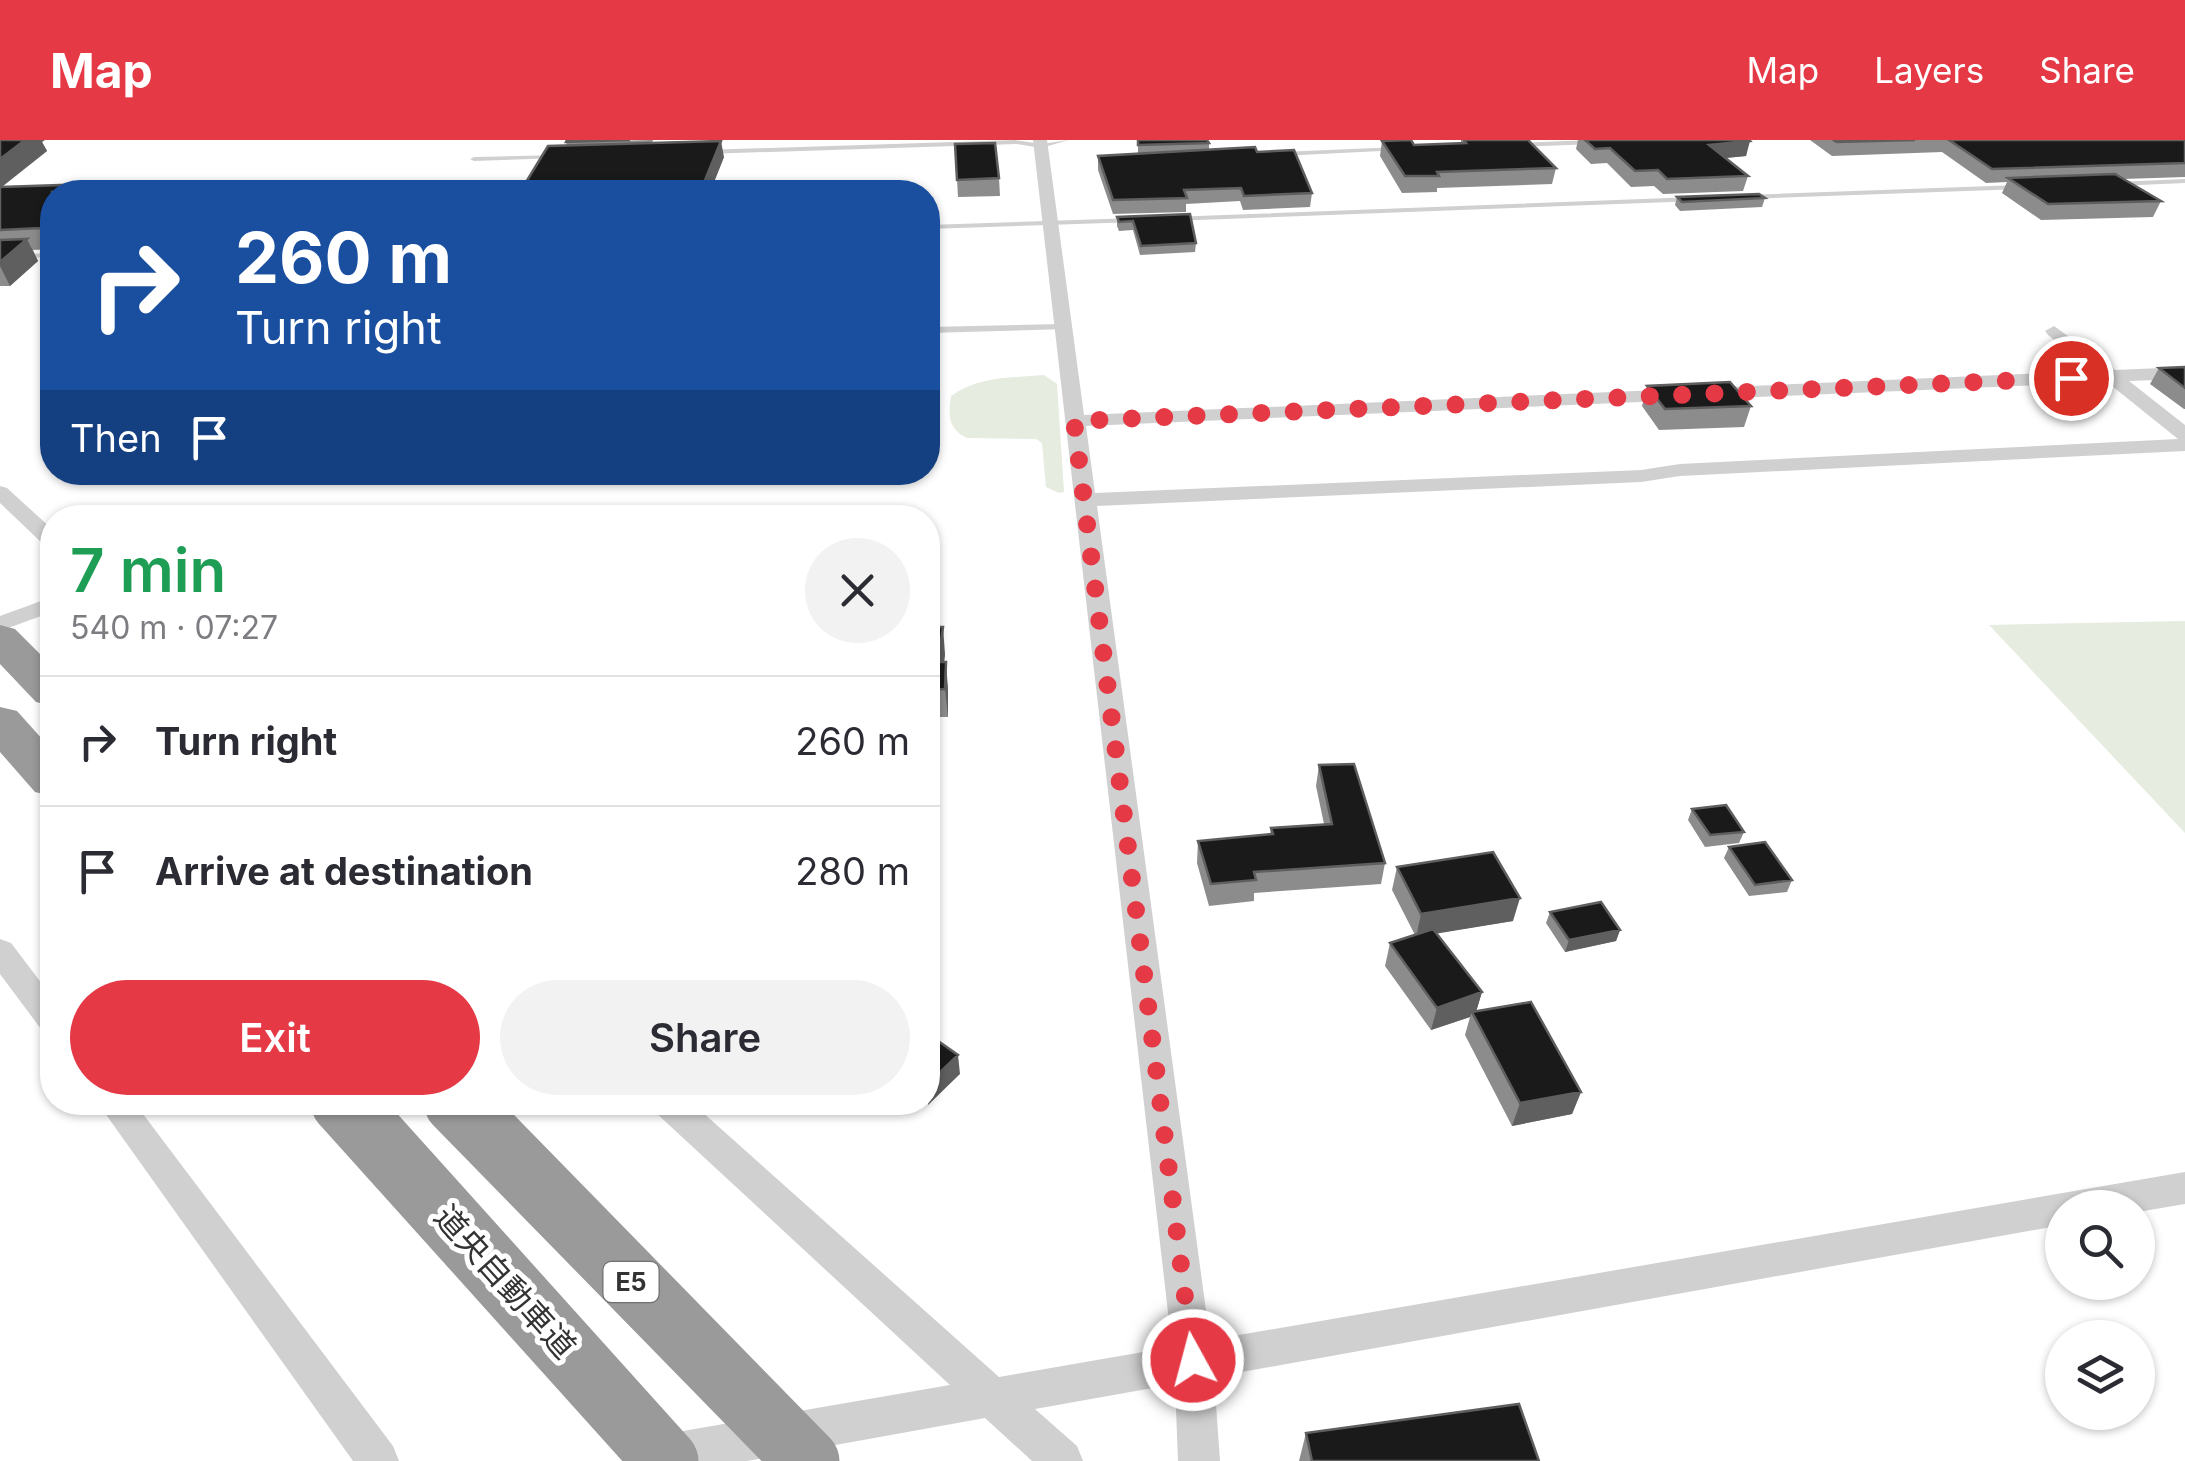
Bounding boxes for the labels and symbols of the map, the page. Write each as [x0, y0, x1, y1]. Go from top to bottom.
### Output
pin [2029, 336, 2114, 421]
street label: 道央自動車道 [427, 1197, 584, 1366]
road number: E5 [604, 1262, 658, 1302]
position arrow [1141, 1308, 1245, 1412]

